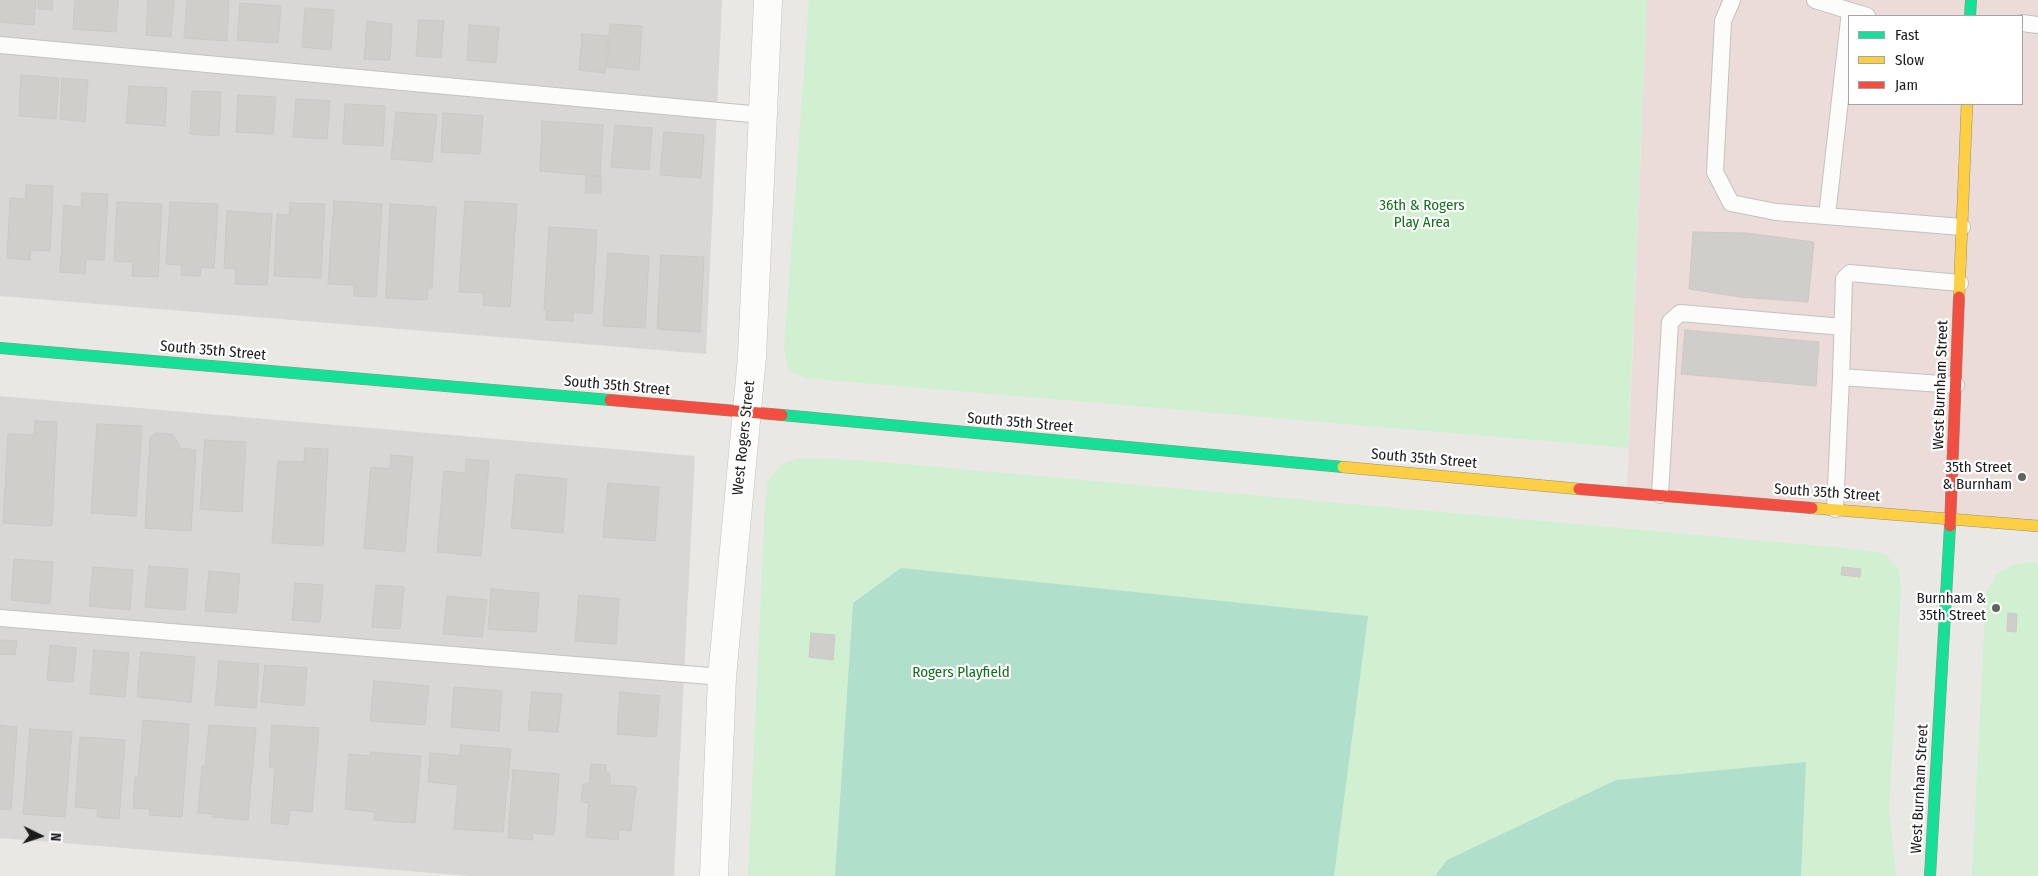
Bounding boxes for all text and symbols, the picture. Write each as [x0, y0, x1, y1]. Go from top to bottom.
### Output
legend [1848, 15, 2023, 105]
text: Fast [1895, 26, 1919, 44]
text: Slow [1895, 51, 1924, 69]
text: Jam [1895, 76, 1918, 94]
park label: 36th & Rogers Play Area [1379, 197, 1465, 232]
street label: West Burnham Street [1930, 320, 1952, 450]
street label: South 35th Street [159, 337, 267, 365]
street label: South 35th Street [563, 372, 671, 400]
street label: West Rogers Street [729, 380, 759, 496]
street label: South 35th Street [966, 409, 1074, 437]
street label: South 35th Street [1370, 445, 1478, 473]
place label: 35th Street & Burnham [1943, 459, 2012, 494]
marker: 35th Street & Burnham [2016, 471, 2028, 483]
street label: South 35th Street [1773, 480, 1881, 506]
place label: Burnham & 35th Street [1917, 590, 1986, 625]
marker: Burnham & 35th Street [1990, 602, 2002, 614]
park label: Rogers Playfield [912, 664, 1010, 682]
street label: West Burnham Street [1908, 724, 1932, 854]
north arrow [15, 811, 65, 861]
text: N [47, 832, 64, 842]

